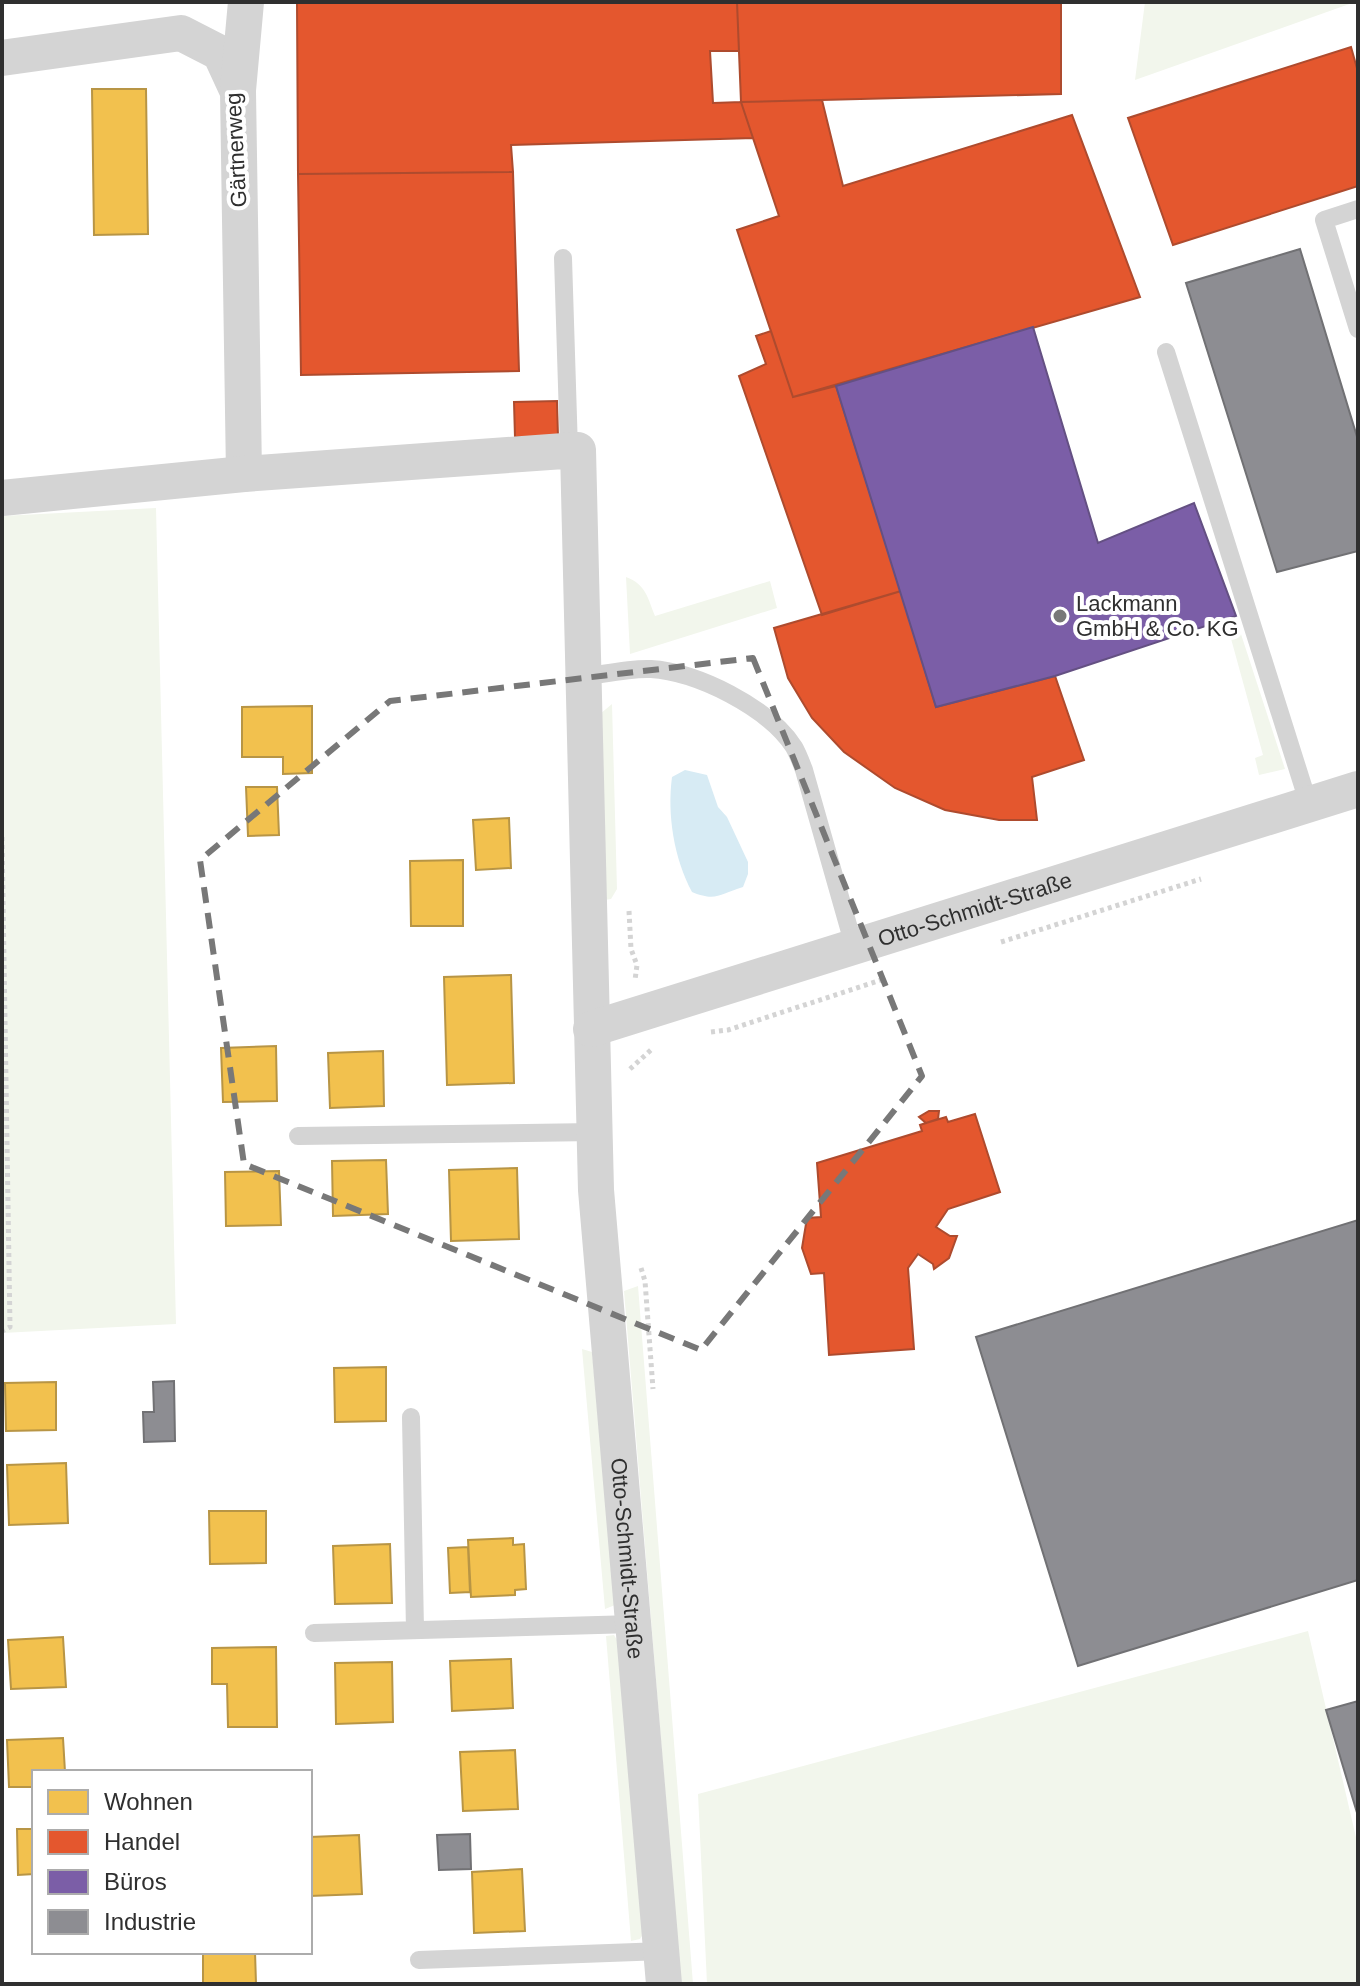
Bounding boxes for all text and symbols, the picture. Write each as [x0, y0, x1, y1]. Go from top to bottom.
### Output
street label: Gärtnerweg [221, 92, 251, 208]
place label: Lackmann GmbH & Co. KG [1076, 591, 1239, 641]
marker: Lackmann GmbH & Co. KG [1051, 607, 1069, 625]
street label: Otto-Schmidt-Straße [875, 867, 1075, 951]
street label: Otto-Schmidt-Straße [606, 1457, 649, 1660]
legend [32, 1770, 312, 1954]
text: Wohnen [104, 1788, 193, 1815]
text: Handel [104, 1828, 180, 1855]
text: Büros [104, 1868, 167, 1895]
text: Industrie [104, 1908, 196, 1935]

